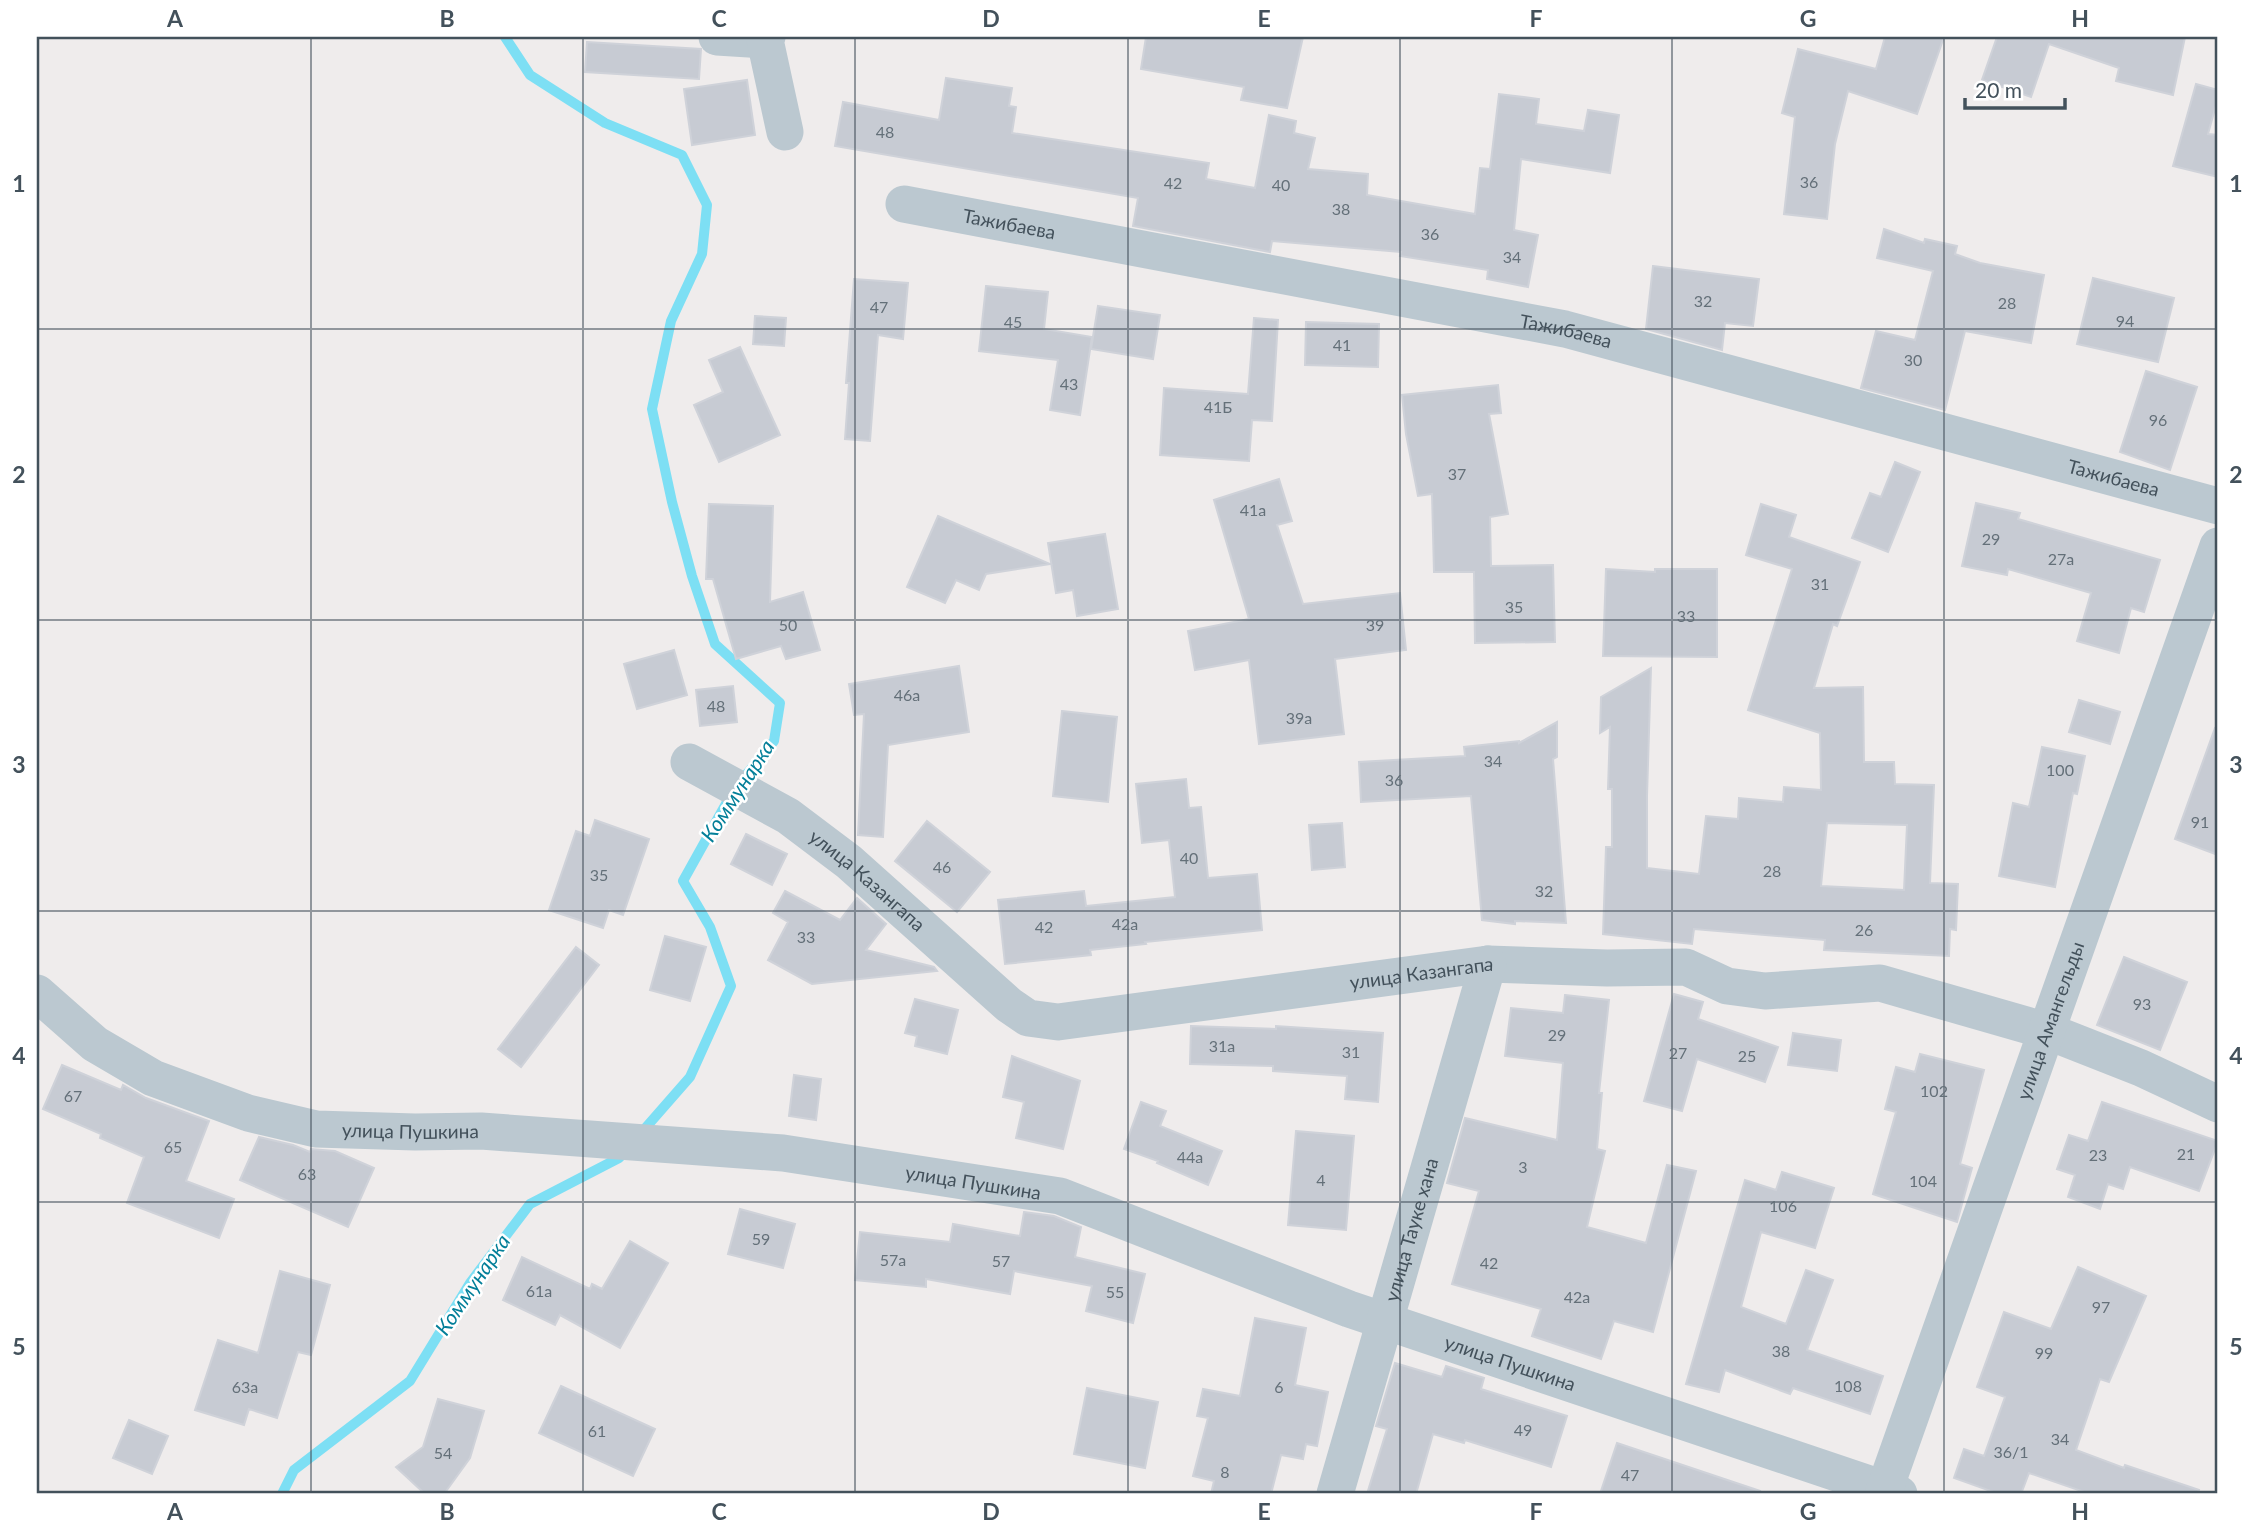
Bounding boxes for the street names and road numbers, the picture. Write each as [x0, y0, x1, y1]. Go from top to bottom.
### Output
street label: Тажибаева [961, 203, 1058, 243]
street label: Тажибаева [1518, 309, 1615, 352]
street label: Тажибаева [2065, 454, 2162, 501]
street label: улица Казангапа [805, 824, 930, 936]
street label: улица Амангельды [2011, 938, 2088, 1103]
street label: улица Казангапа [1348, 952, 1494, 994]
street label: улица Пушкина [342, 1118, 479, 1143]
street label: улица Тауке хана [1379, 1155, 1442, 1304]
street label: улица Пушкина [904, 1160, 1043, 1204]
street label: улица Пушкина [1442, 1330, 1579, 1395]

